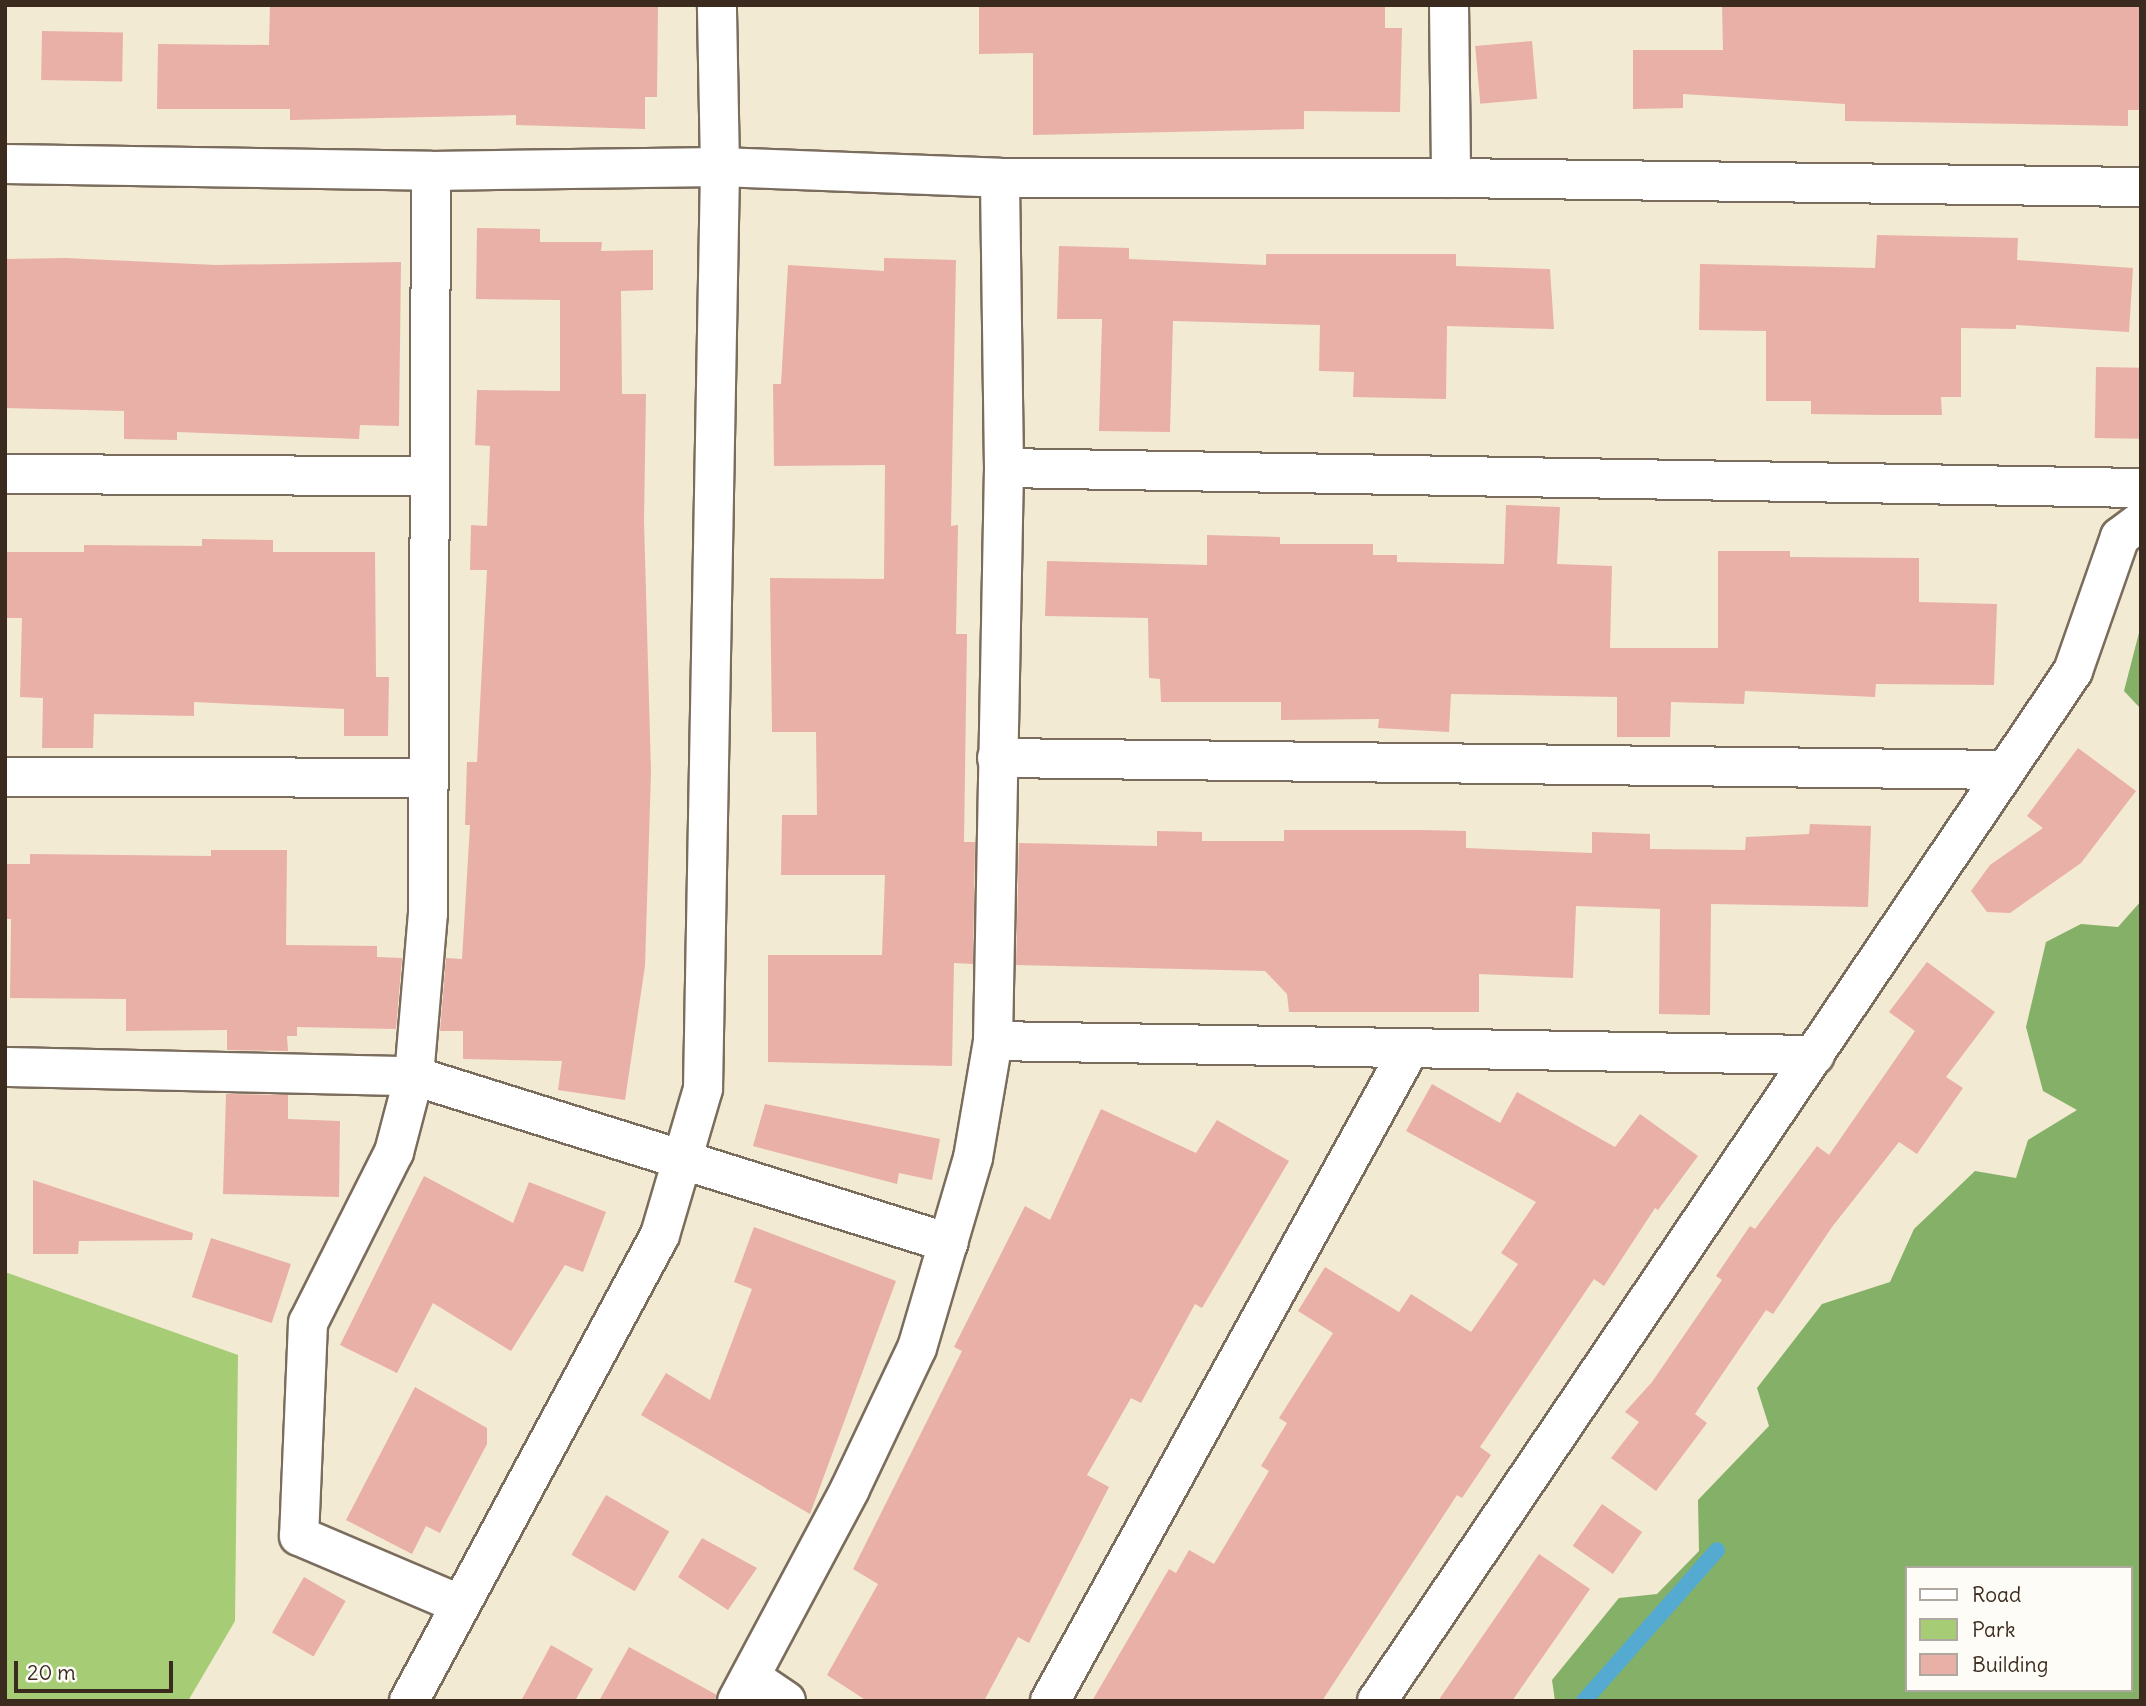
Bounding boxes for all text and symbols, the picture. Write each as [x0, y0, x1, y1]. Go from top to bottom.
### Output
legend [1904, 1566, 2132, 1692]
text: Road [1972, 1581, 2021, 1608]
text: Park [1972, 1616, 2015, 1643]
scale bar [18, 1646, 177, 1690]
text: Building [1972, 1651, 2048, 1678]
text: 20 m [27, 1659, 76, 1686]

